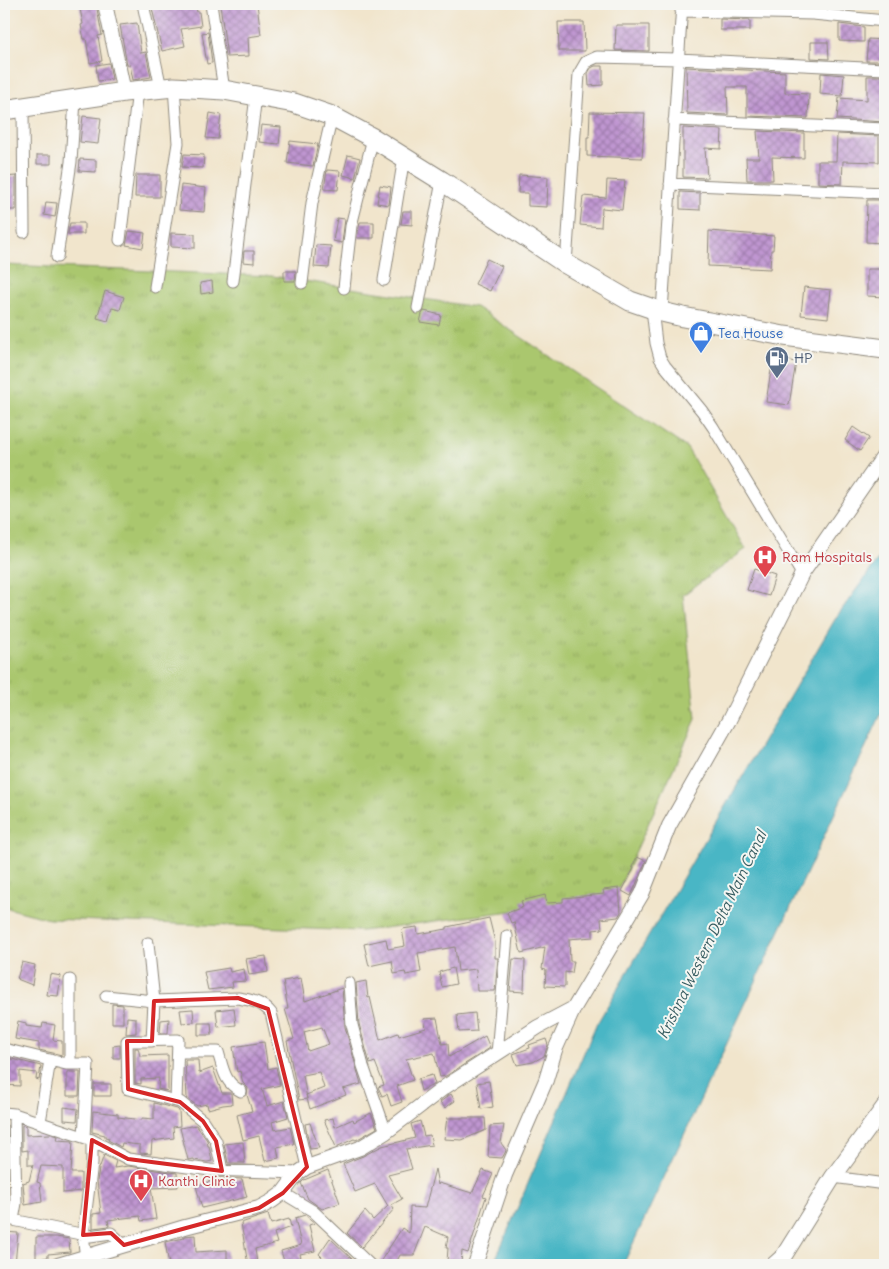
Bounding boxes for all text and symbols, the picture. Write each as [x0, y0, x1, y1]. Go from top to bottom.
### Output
shop icon: Tea House [688, 320, 714, 354]
place label: Tea House [718, 324, 783, 342]
fuel station icon: HP [764, 345, 790, 379]
place label: HP [794, 349, 812, 367]
hospital icon: Ram Hospitals [752, 544, 778, 578]
place label: Ram Hospitals [782, 548, 872, 566]
water label: Krishna Western Delta Main Canal [653, 825, 771, 1042]
hospital icon: Kanthi Clinic [128, 1168, 154, 1202]
place label: Kanthi Clinic [158, 1172, 236, 1190]

